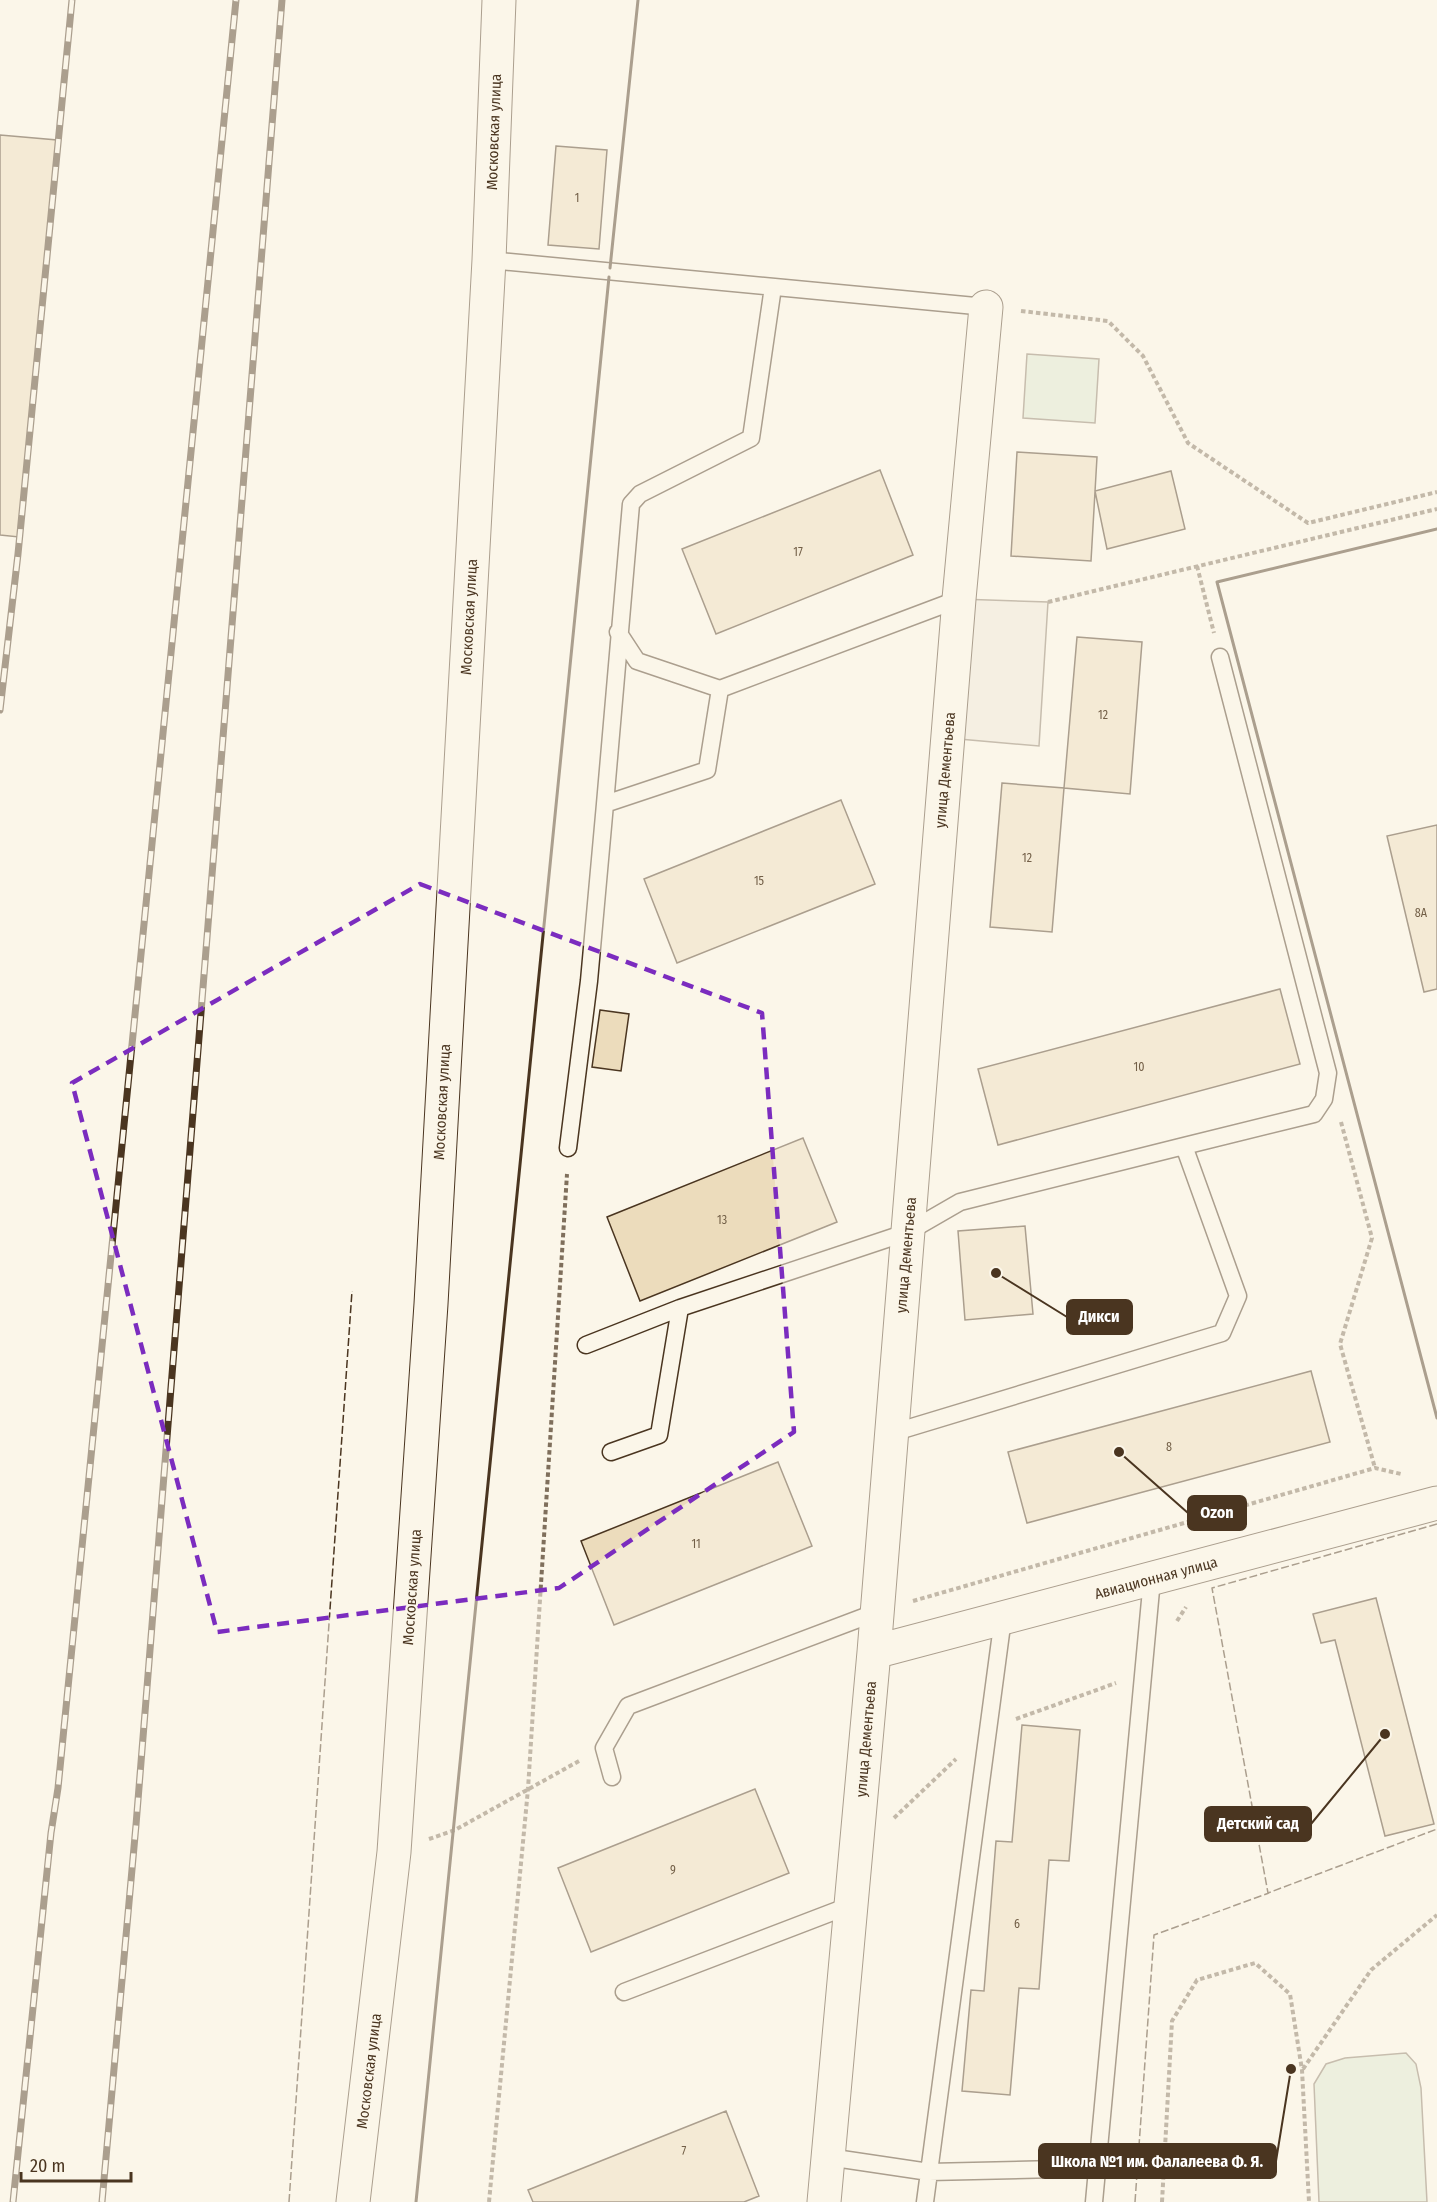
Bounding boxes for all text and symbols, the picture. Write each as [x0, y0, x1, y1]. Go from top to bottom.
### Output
street label: Московская улица [483, 74, 505, 190]
house number: 1 [575, 191, 579, 205]
house number: 17 [793, 545, 803, 559]
street label: Московская улица [457, 558, 481, 676]
house number: 12 [1098, 708, 1108, 722]
street label: улица Дементьева [931, 711, 959, 829]
house number: 12 [1022, 851, 1032, 865]
house number: 15 [754, 874, 765, 888]
house number: 8А [1415, 906, 1428, 920]
street label: Московская улица [430, 1043, 454, 1161]
house number: 10 [1134, 1060, 1144, 1074]
street label: улица Дементьева [892, 1196, 920, 1314]
house number: 13 [717, 1213, 727, 1227]
callout: Дикси [1067, 1300, 1132, 1334]
text: Дикси [1077, 1307, 1120, 1326]
house number: 8 [1166, 1440, 1172, 1454]
callout: Ozon [1188, 1496, 1246, 1530]
text: Ozon [1200, 1503, 1234, 1522]
street label: Московская улица [399, 1528, 425, 1646]
house number: 11 [691, 1537, 701, 1551]
street label: Авиационная улица [1093, 1553, 1219, 1603]
street label: улица Дементьева [852, 1680, 880, 1798]
callout: Детский сад [1205, 1807, 1311, 1841]
text: Детский сад [1216, 1814, 1299, 1833]
house number: 9 [670, 1863, 676, 1877]
house number: 6 [1014, 1917, 1020, 1931]
street label: Московская улица [353, 2012, 385, 2130]
house number: 7 [682, 2144, 687, 2158]
callout: Школа №1 им. Фалалеева Ф. Я. [1039, 2144, 1276, 2178]
scale bar [21, 2145, 130, 2183]
text: Школа №1 им. Фалалеева Ф. Я. [1051, 2152, 1263, 2171]
text: 20 m [30, 2155, 65, 2177]

